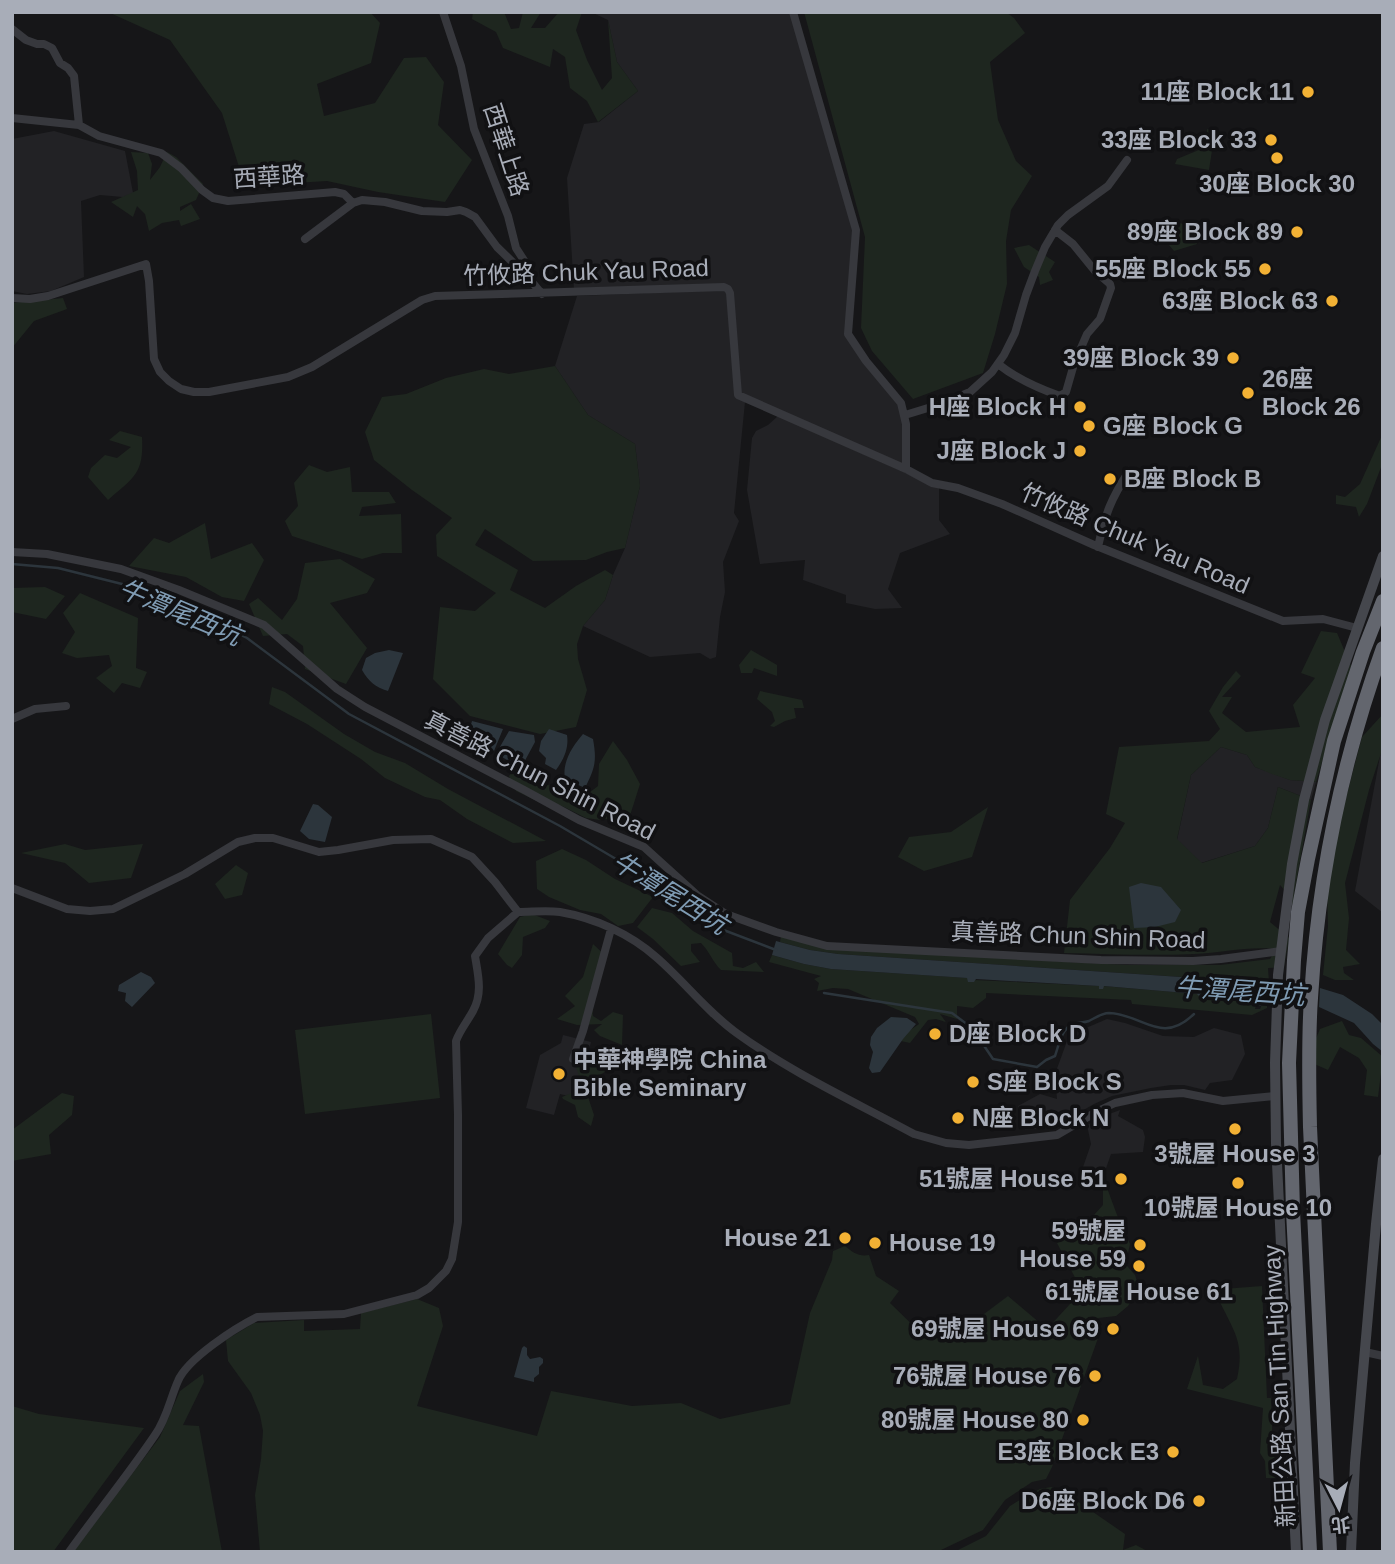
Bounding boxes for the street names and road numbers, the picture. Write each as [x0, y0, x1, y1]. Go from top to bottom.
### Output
street label: 西華上路 [479, 100, 534, 200]
street label: 西華路 [232, 161, 306, 192]
street label: 竹攸路 Chuk Yau Road [463, 254, 709, 289]
street label: 竹攸路 Chuk Yau Road [1017, 478, 1254, 599]
street label: 真善路 Chun Shin Road [421, 706, 660, 845]
street label: 真善路 Chun Shin Road [950, 918, 1206, 953]
street label: 新田公路 San Tin Highway [1258, 1244, 1299, 1528]

